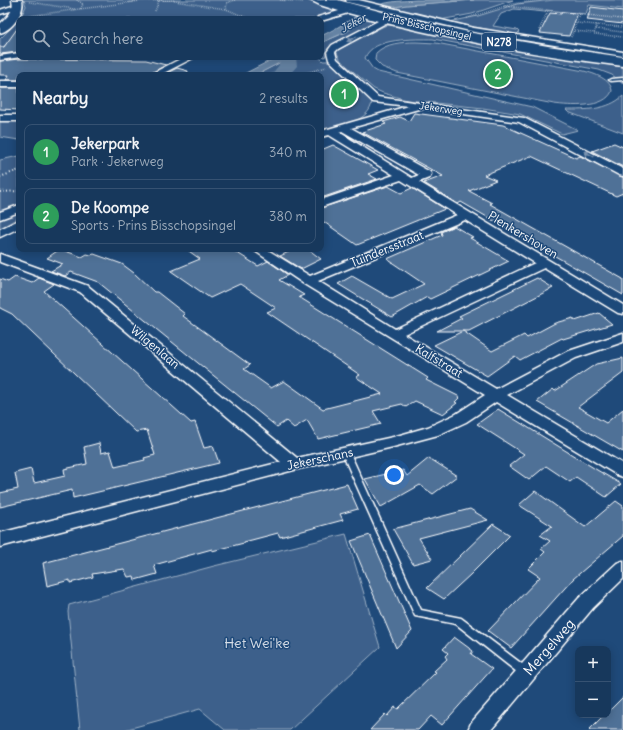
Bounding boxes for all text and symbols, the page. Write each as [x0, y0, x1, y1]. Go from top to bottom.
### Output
water label: Jeker [338, 10, 370, 36]
street label: Prins Bisschopsingel [381, 10, 473, 43]
search box [16, 16, 324, 60]
icon: search [30, 27, 52, 49]
text: Search here [62, 29, 143, 48]
road number: N278 [482, 33, 516, 51]
one-way arrow [346, 36, 358, 42]
pin: 2 [485, 59, 511, 89]
pin: 1 [331, 79, 357, 109]
text: Nearby [32, 87, 88, 109]
text: 2 results [259, 90, 308, 107]
street label: Jekerweg [418, 99, 464, 118]
text: Jekerpark [71, 134, 139, 153]
text: 1 [43, 144, 49, 161]
text: 340 m [269, 144, 307, 161]
one-way arrow [583, 151, 594, 157]
text: Park · Jekerweg [71, 153, 164, 170]
text: De Koompe [71, 198, 149, 217]
text: 2 [42, 208, 50, 225]
text: 380 m [269, 208, 307, 225]
street label: Plenkershoven [486, 208, 561, 261]
text: Sports · Prins Bisschopsingel [71, 217, 236, 234]
street label: Tuindersstraat [348, 227, 426, 270]
street label: Wilgenlaan [128, 322, 183, 372]
street label: Kalfstraat [413, 341, 466, 381]
street label: Jekerschans [285, 444, 355, 473]
your location [384, 465, 404, 485]
street label: Mergelweg [520, 615, 578, 679]
park label: Het Wei'ke [224, 634, 290, 652]
map controls [575, 646, 611, 718]
button: + [575, 646, 611, 682]
button: − [575, 682, 611, 718]

